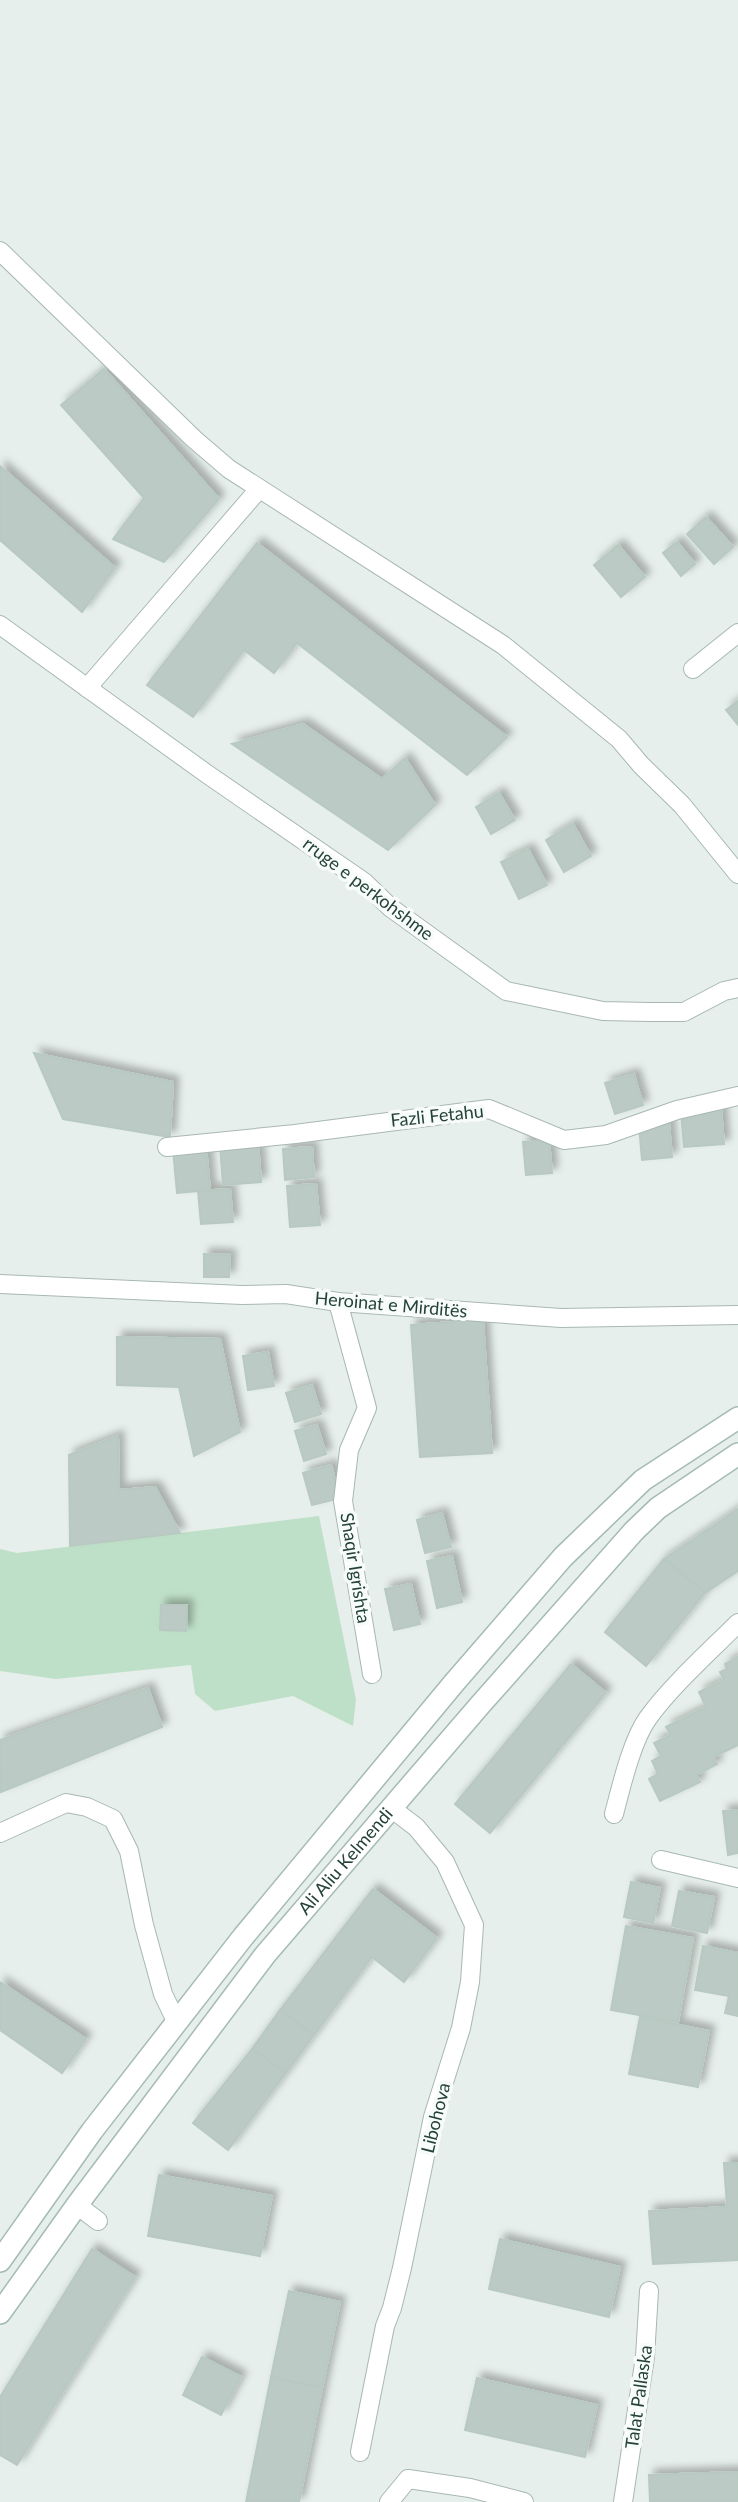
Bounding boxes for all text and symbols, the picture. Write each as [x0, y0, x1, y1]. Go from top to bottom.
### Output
street label: rruge e perkohshme [299, 832, 438, 944]
street label: Fazli Fetahu [389, 1099, 485, 1131]
street label: Heroinat e Mirditës [314, 1286, 468, 1322]
street label: Shaqir Igrishta [336, 1511, 376, 1625]
street label: Ali Aliu Kelmendi [293, 1803, 397, 1919]
street label: Libohova [416, 2080, 454, 2155]
street label: Talat Pallaska [620, 2344, 656, 2450]

